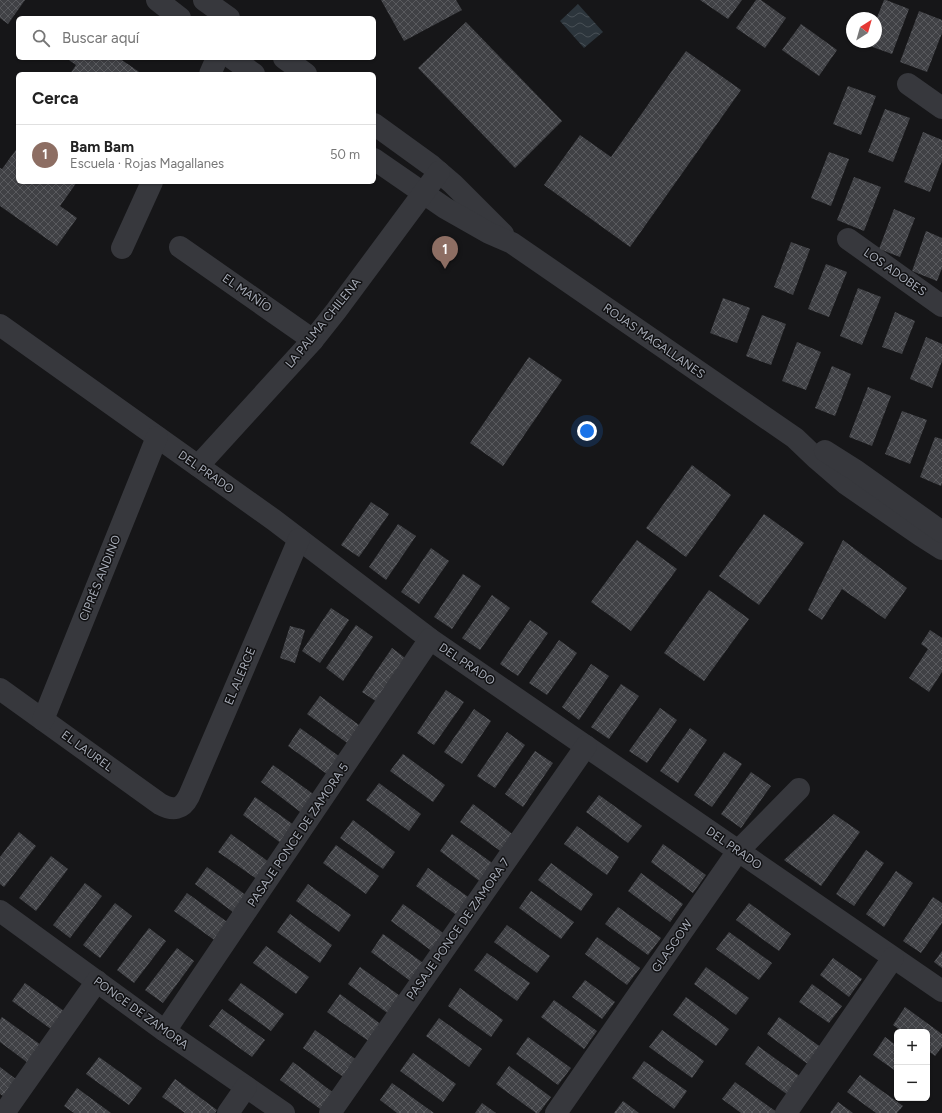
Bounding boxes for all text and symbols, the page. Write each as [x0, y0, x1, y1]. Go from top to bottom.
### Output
north arrow [846, 12, 882, 48]
search box [16, 16, 376, 60]
icon: search [30, 27, 52, 49]
text: Buscar aquí [62, 29, 139, 47]
text: Cerca [32, 88, 79, 108]
text: Bam Bam [70, 138, 134, 156]
text: 1 [42, 147, 48, 162]
text: 50 m [330, 147, 360, 162]
text: Escuela · Rojas Magallanes [70, 156, 224, 171]
pin: 1 [432, 236, 458, 269]
street label: LOS ADOBES [861, 245, 929, 299]
street label: EL MAÑÍO [220, 271, 274, 315]
street label: LA PALMA CHILENA [282, 275, 364, 371]
street label: ROJAS MAGALLANES [600, 301, 708, 381]
your location [577, 421, 597, 441]
street label: DEL PRADO [175, 448, 237, 496]
street label: CIPRÉS ANDINO [76, 533, 124, 623]
street label: DEL PRADO [436, 640, 498, 688]
street label: EL ALERCE [222, 645, 258, 707]
street label: EL LAUREL [59, 728, 116, 775]
street label: PASAJE PONCE DE ZAMORA 5 [245, 760, 351, 909]
street label: DEL PRADO [703, 824, 765, 872]
street label: PASAJE PONCE DE ZAMORA 7 [404, 855, 513, 1003]
street label: GLASGOW [649, 917, 695, 975]
street label: PONCE DE ZAMORA [91, 974, 191, 1052]
map controls [894, 1029, 930, 1101]
button: + [894, 1029, 930, 1065]
button: − [894, 1065, 930, 1101]

